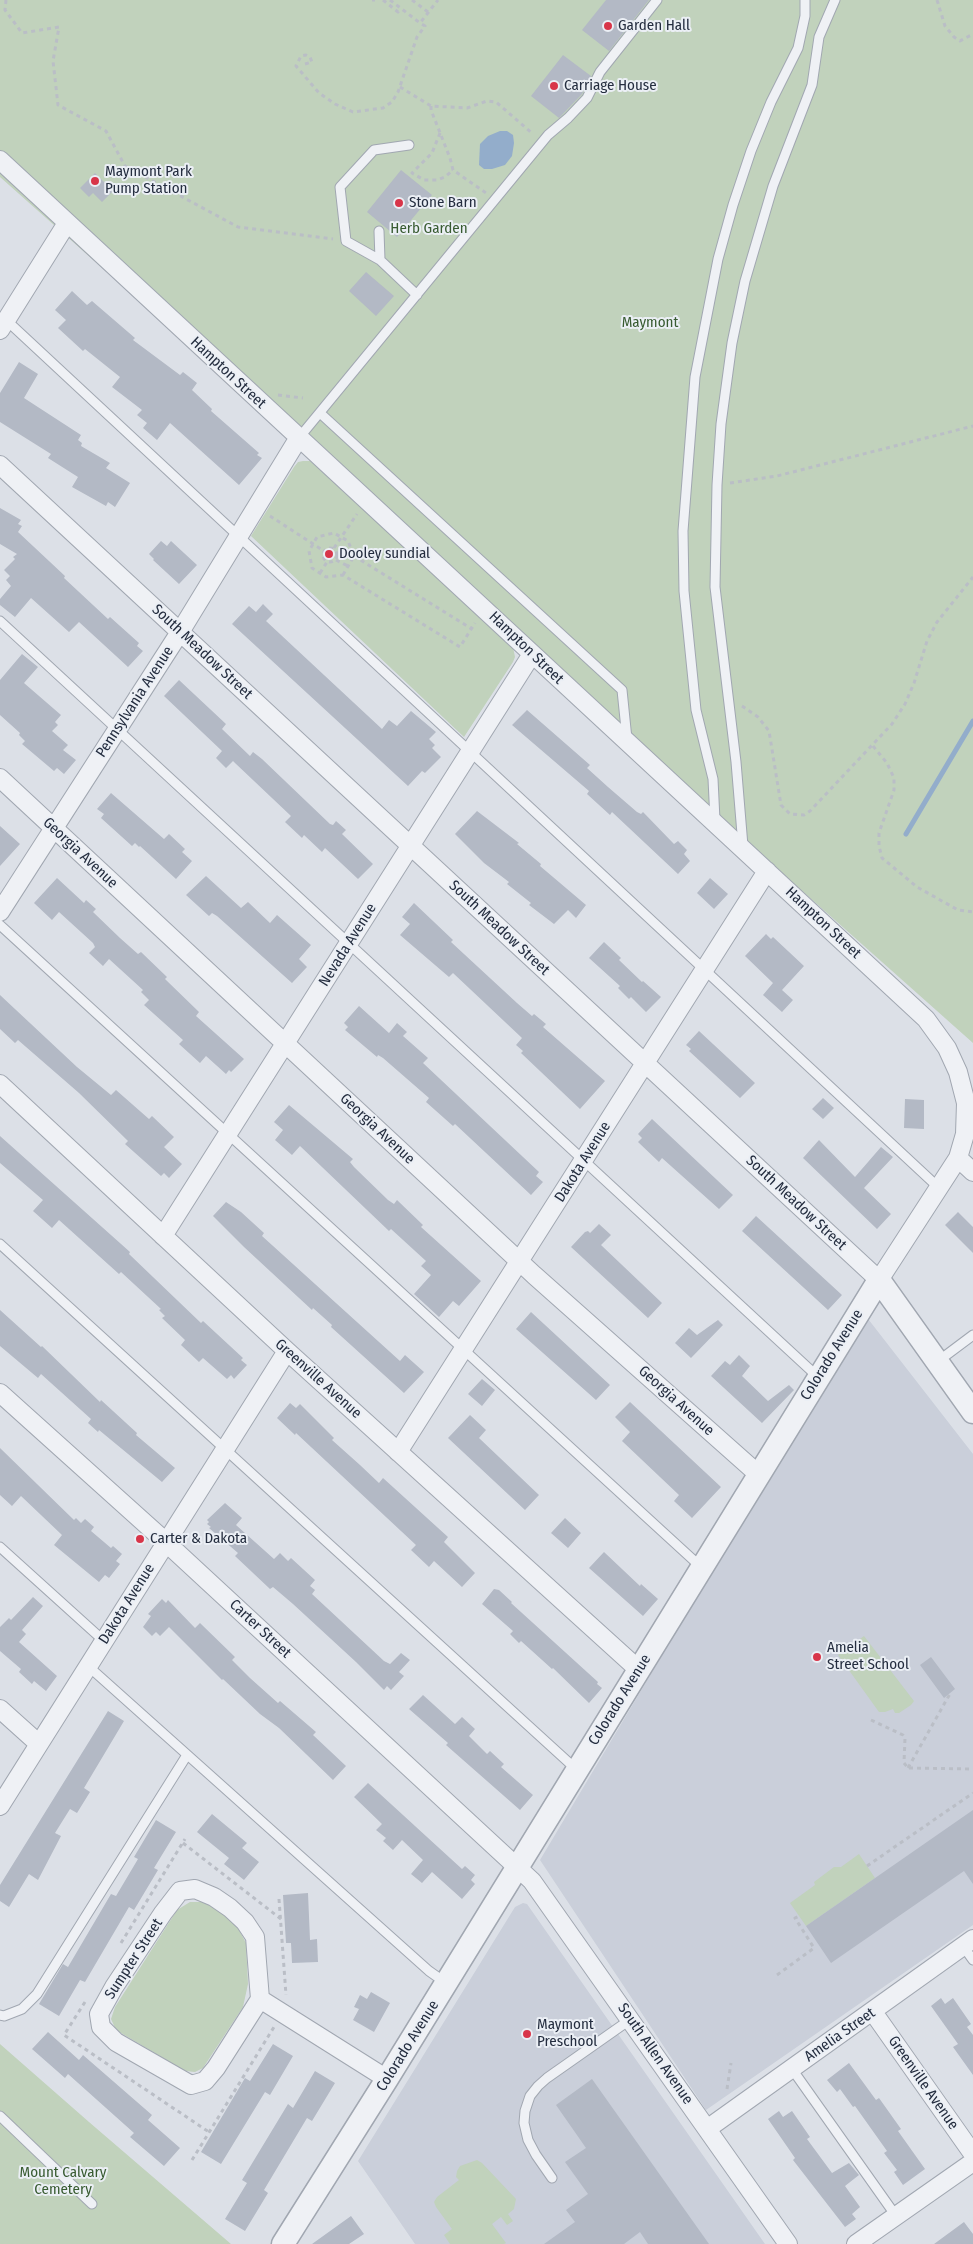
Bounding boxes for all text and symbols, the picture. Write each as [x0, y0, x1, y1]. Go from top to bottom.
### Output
place label: Garden Hall [618, 17, 690, 35]
marker: Garden Hall [602, 20, 614, 32]
place label: Carriage House [564, 77, 657, 95]
marker: Carriage House [548, 80, 560, 92]
place label: Maymont Park Pump Station [105, 163, 192, 198]
marker: Maymont Park Pump Station [89, 175, 101, 187]
place label: Stone Barn [409, 194, 477, 212]
marker: Stone Barn [393, 197, 405, 209]
park label: Herb Garden [390, 220, 468, 238]
park label: Maymont [622, 314, 678, 332]
street label: Hampton Street [186, 333, 270, 413]
place label: Dooley sundial [339, 545, 430, 563]
marker: Dooley sundial [323, 548, 335, 560]
street label: South Meadow Street [148, 601, 256, 703]
street label: Hampton Street [485, 608, 567, 688]
street label: Pennsylvania Avenue [92, 643, 178, 761]
street label: Georgia Avenue [39, 814, 121, 892]
street label: South Meadow Street [445, 877, 553, 979]
street label: Hampton Street [781, 883, 865, 963]
street label: Nevada Avenue [315, 900, 381, 990]
street label: Georgia Avenue [336, 1090, 418, 1168]
street label: Dakota Avenue [551, 1118, 615, 1206]
street label: South Meadow Street [742, 1152, 850, 1254]
street label: Colorado Avenue [797, 1306, 867, 1404]
street label: Greenville Avenue [271, 1335, 365, 1423]
street label: Georgia Avenue [634, 1362, 718, 1440]
place label: Carter & Dakota [150, 1530, 247, 1548]
marker: Carter & Dakota [134, 1533, 146, 1545]
street label: Dakota Avenue [95, 1560, 159, 1648]
street label: Carter Street [225, 1596, 295, 1662]
place label: Amelia Street School [827, 1639, 909, 1674]
street label: Colorado Avenue [585, 1651, 655, 1749]
marker: Amelia Street School [811, 1651, 823, 1663]
street label: Sumpter Street [101, 1915, 167, 2003]
street label: Colorado Avenue [373, 1997, 443, 2095]
street label: South Allen Avenue [613, 2000, 697, 2108]
street label: Amelia Street [801, 2004, 879, 2066]
place label: Maymont Preschool [537, 2016, 597, 2051]
marker: Maymont Preschool [521, 2028, 533, 2040]
street label: Greenville Avenue [884, 2033, 962, 2133]
park label: Mount Calvary Cemetery [20, 2164, 106, 2199]

